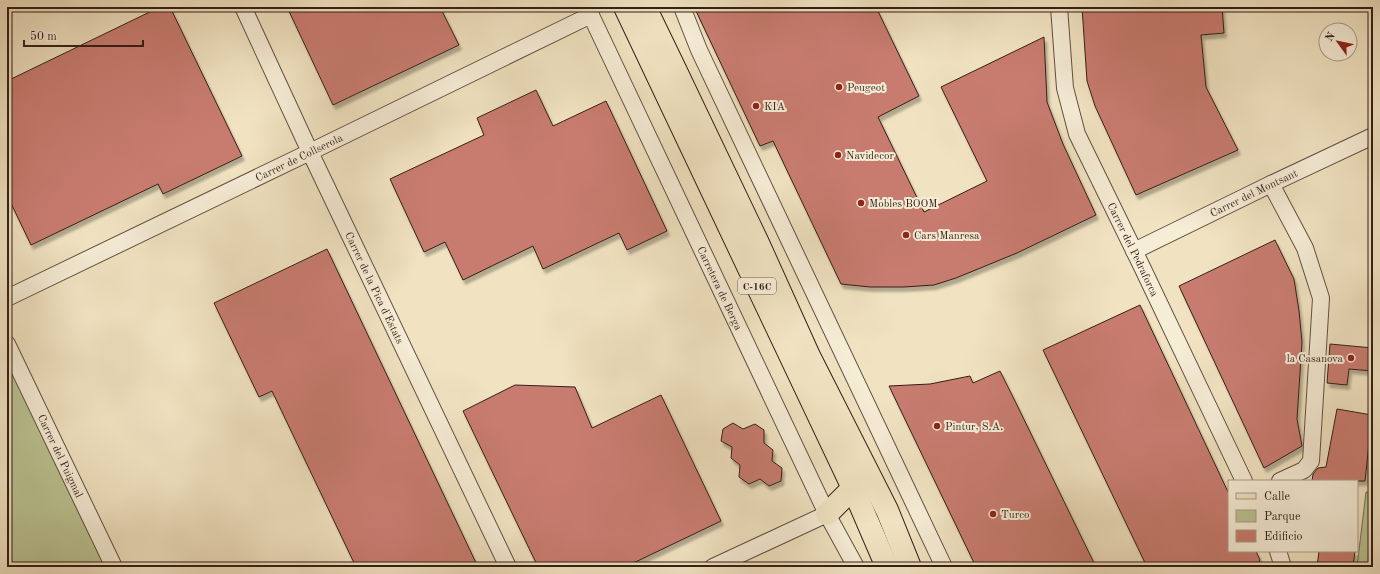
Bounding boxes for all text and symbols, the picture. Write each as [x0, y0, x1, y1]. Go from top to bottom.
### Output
scale bar [24, 22, 143, 48]
north arrow [1318, 22, 1358, 62]
text: 50 m [30, 30, 57, 43]
text: N [1324, 30, 1338, 44]
marker: Peugeot [834, 82, 844, 92]
place label: Peugeot [847, 83, 885, 94]
marker: KIA [751, 101, 761, 111]
place label: KIA [764, 102, 786, 113]
street label: Carrer de Collserola [254, 133, 345, 184]
marker: Navidecor [833, 150, 843, 160]
place label: Navidecor [846, 151, 894, 162]
street label: Carrer del Montsant [1209, 168, 1300, 220]
marker: Mobles BOOM [856, 198, 866, 208]
place label: Mobles BOOM [869, 199, 937, 210]
street label: Carrer del Pedraforca [1104, 201, 1160, 299]
marker: Cars Manresa [901, 230, 911, 240]
street label: Carrer de la Pica d'Estats [342, 231, 405, 346]
place label: Cars Manresa [914, 231, 980, 242]
street label: Carretera de Berga [694, 245, 743, 333]
road number: C-16C [738, 278, 776, 294]
marker: la Casanova [1346, 353, 1356, 363]
place label: la Casanova [1287, 354, 1344, 365]
street label: Carrer del Puigmal [35, 413, 84, 500]
marker: Pintur, S.A. [932, 421, 942, 431]
place label: Pintur, S.A. [945, 422, 1003, 433]
legend [1228, 480, 1358, 552]
text: Calle [1264, 491, 1290, 503]
marker: Turco [988, 509, 998, 519]
place label: Turco [1001, 510, 1030, 521]
text: Parque [1264, 511, 1301, 523]
text: Edificio [1264, 531, 1303, 543]

